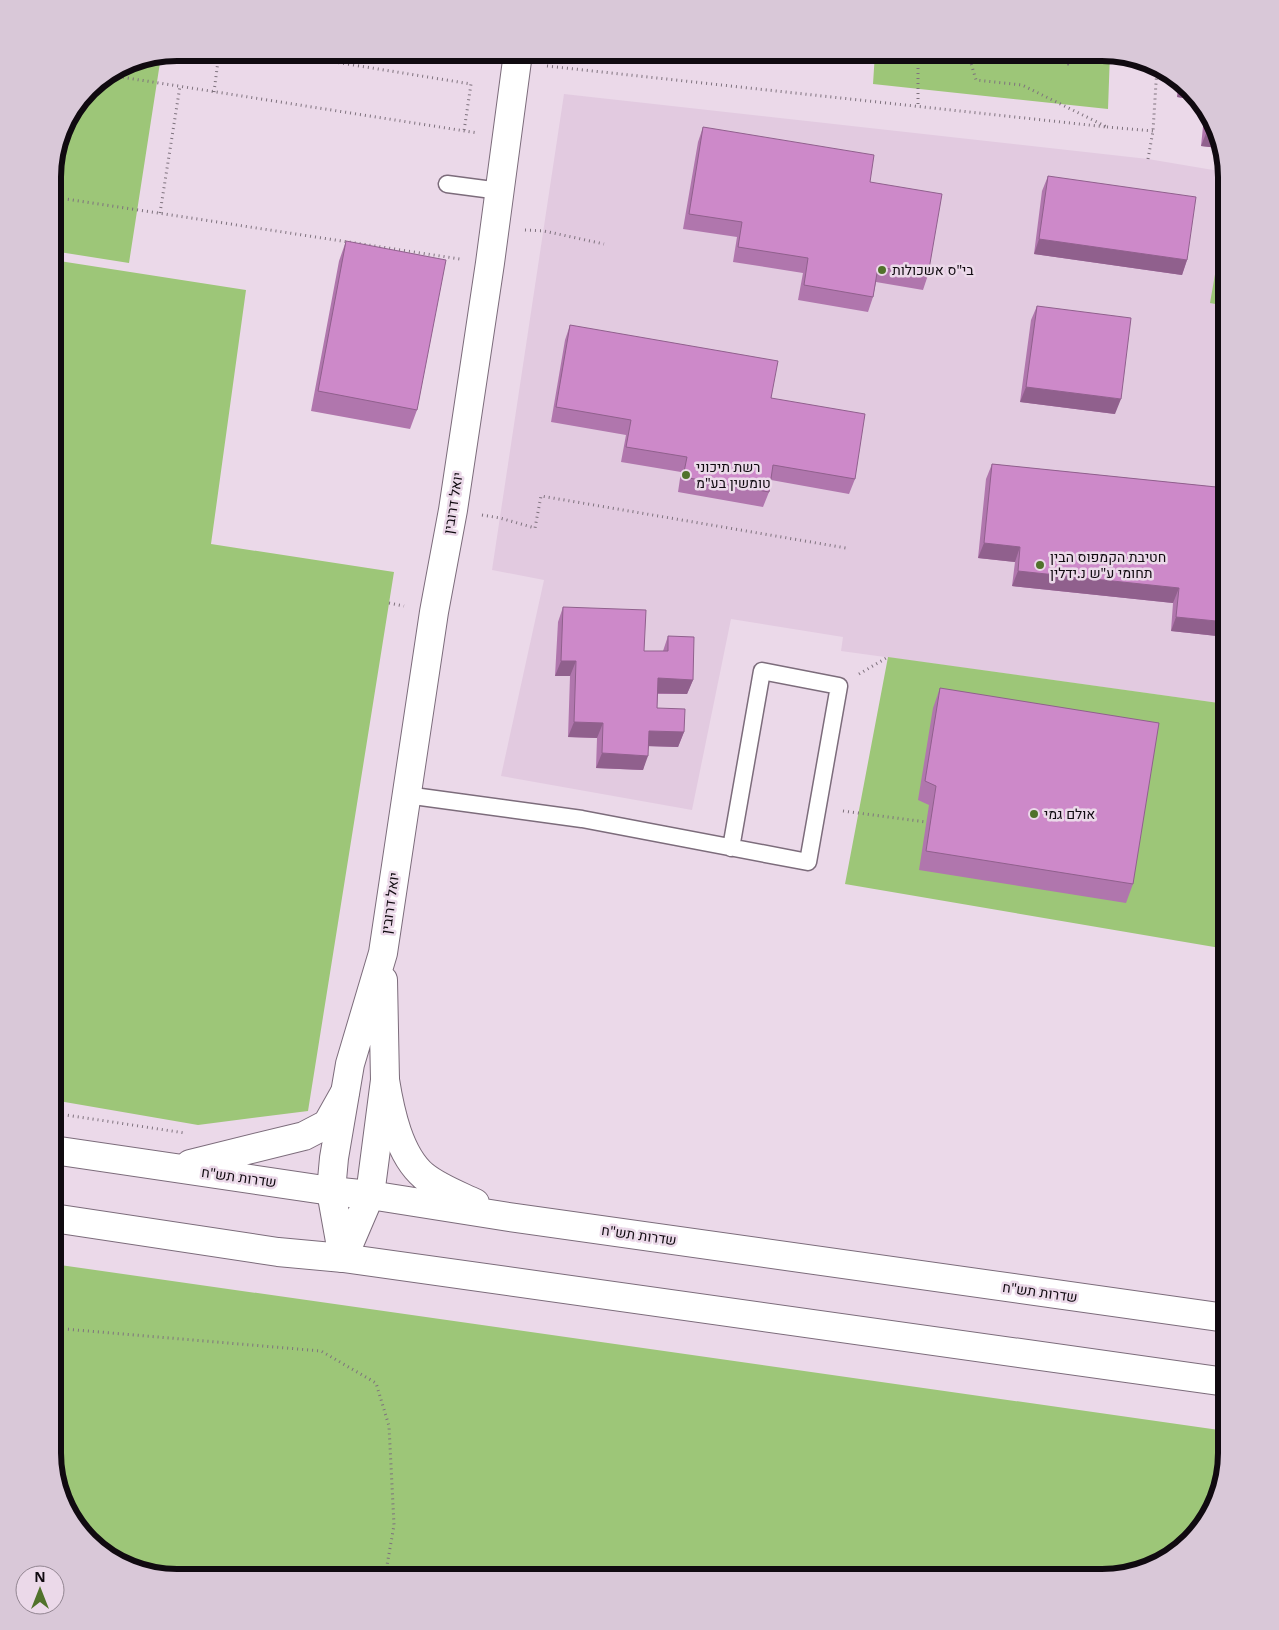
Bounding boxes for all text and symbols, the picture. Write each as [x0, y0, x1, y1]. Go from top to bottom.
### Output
place label: בי"ס אשכולות [892, 260, 974, 279]
marker: בי"ס אשכולות [876, 264, 888, 276]
place label: רשת תיכוני טומשין בע"מ [696, 457, 771, 492]
marker: רשת תיכוני טומשין בע"מ [680, 469, 692, 481]
street label: יואל דרובין [438, 471, 467, 535]
place label: חטיבת הקמפוס הבין תחומי ע"ש נ.ידלין [1050, 547, 1166, 582]
marker: חטיבת הקמפוס הבין תחומי ע"ש נ.ידלין [1034, 559, 1046, 571]
place label: אולם גמי [1044, 804, 1095, 823]
marker: אולם גמי [1028, 808, 1040, 820]
street label: יואל דרובין [376, 871, 403, 935]
street label: שדרות תש"ח [200, 1162, 278, 1191]
street label: שדרות תש"ח [600, 1220, 678, 1249]
street label: שדרות תש"ח [1001, 1277, 1079, 1306]
north arrow [15, 1565, 65, 1615]
text: N [34, 1567, 46, 1586]

